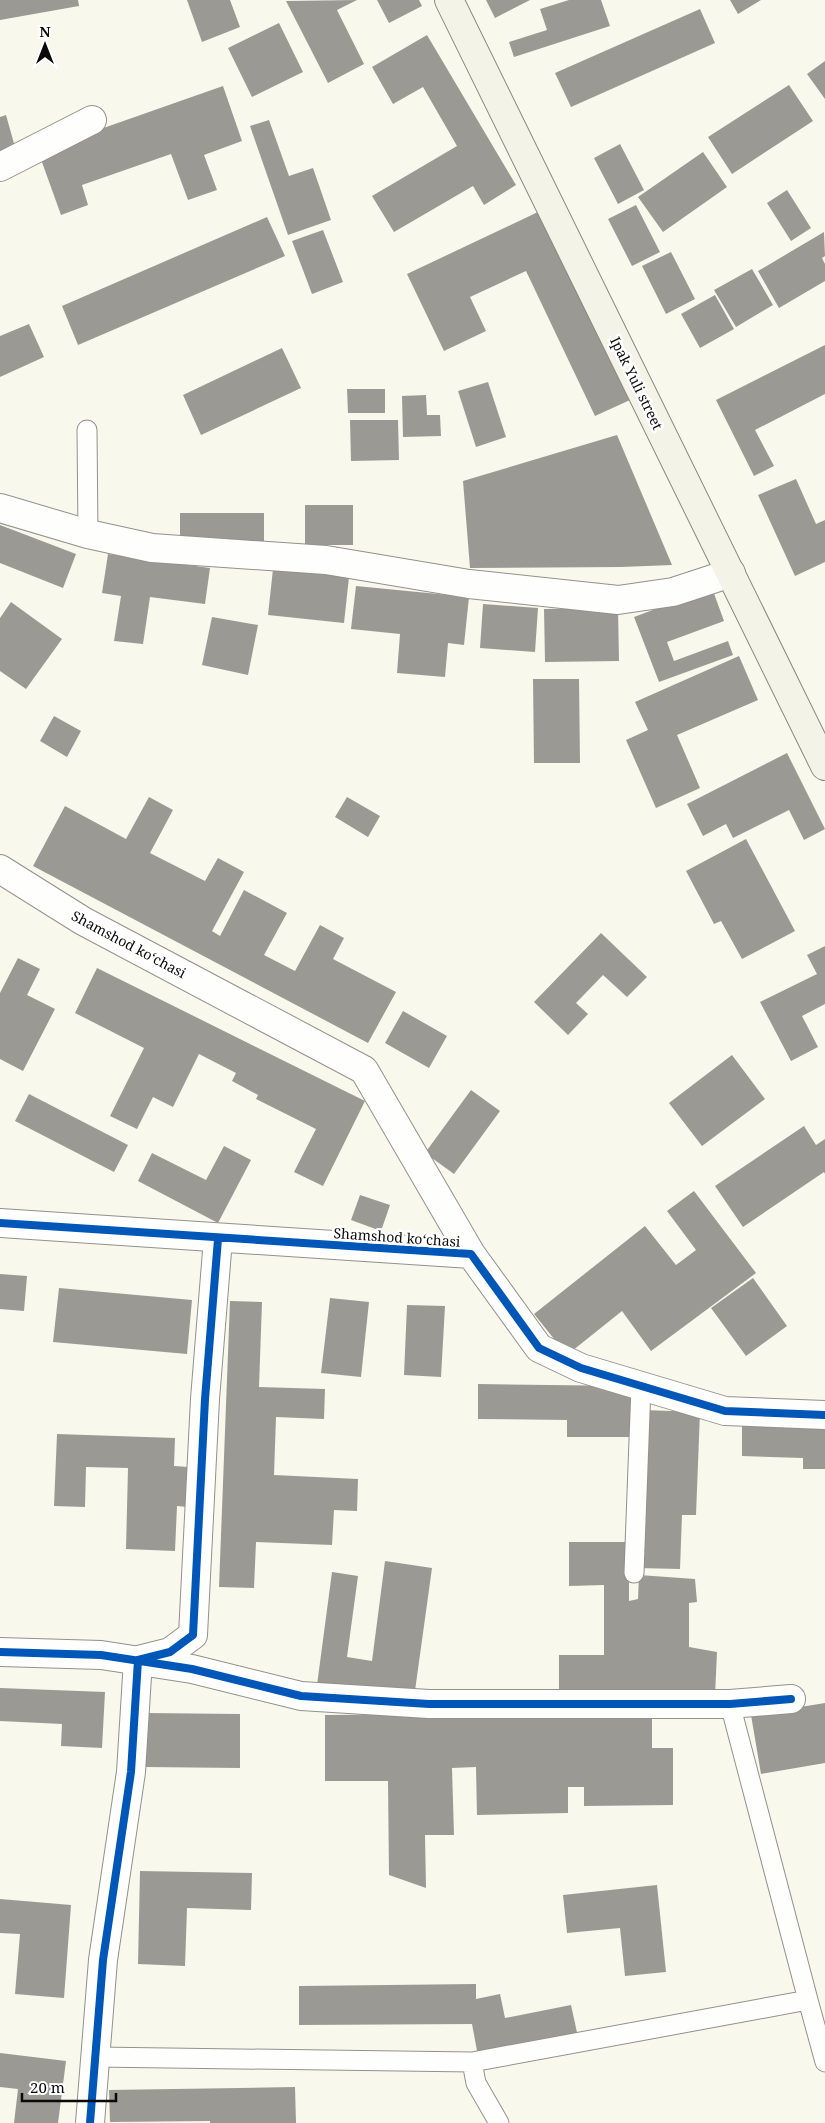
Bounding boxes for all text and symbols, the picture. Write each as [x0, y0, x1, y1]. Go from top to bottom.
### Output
north arrow [20, 20, 70, 70]
text: N [39, 22, 51, 41]
street label: Ipak Yuli street [606, 333, 668, 433]
street label: Shamshod koʻchasi [68, 906, 190, 982]
street label: Shamshod koʻchasi [333, 1223, 462, 1251]
scale bar [22, 2070, 116, 2102]
text: 20 m [30, 2077, 65, 2097]

